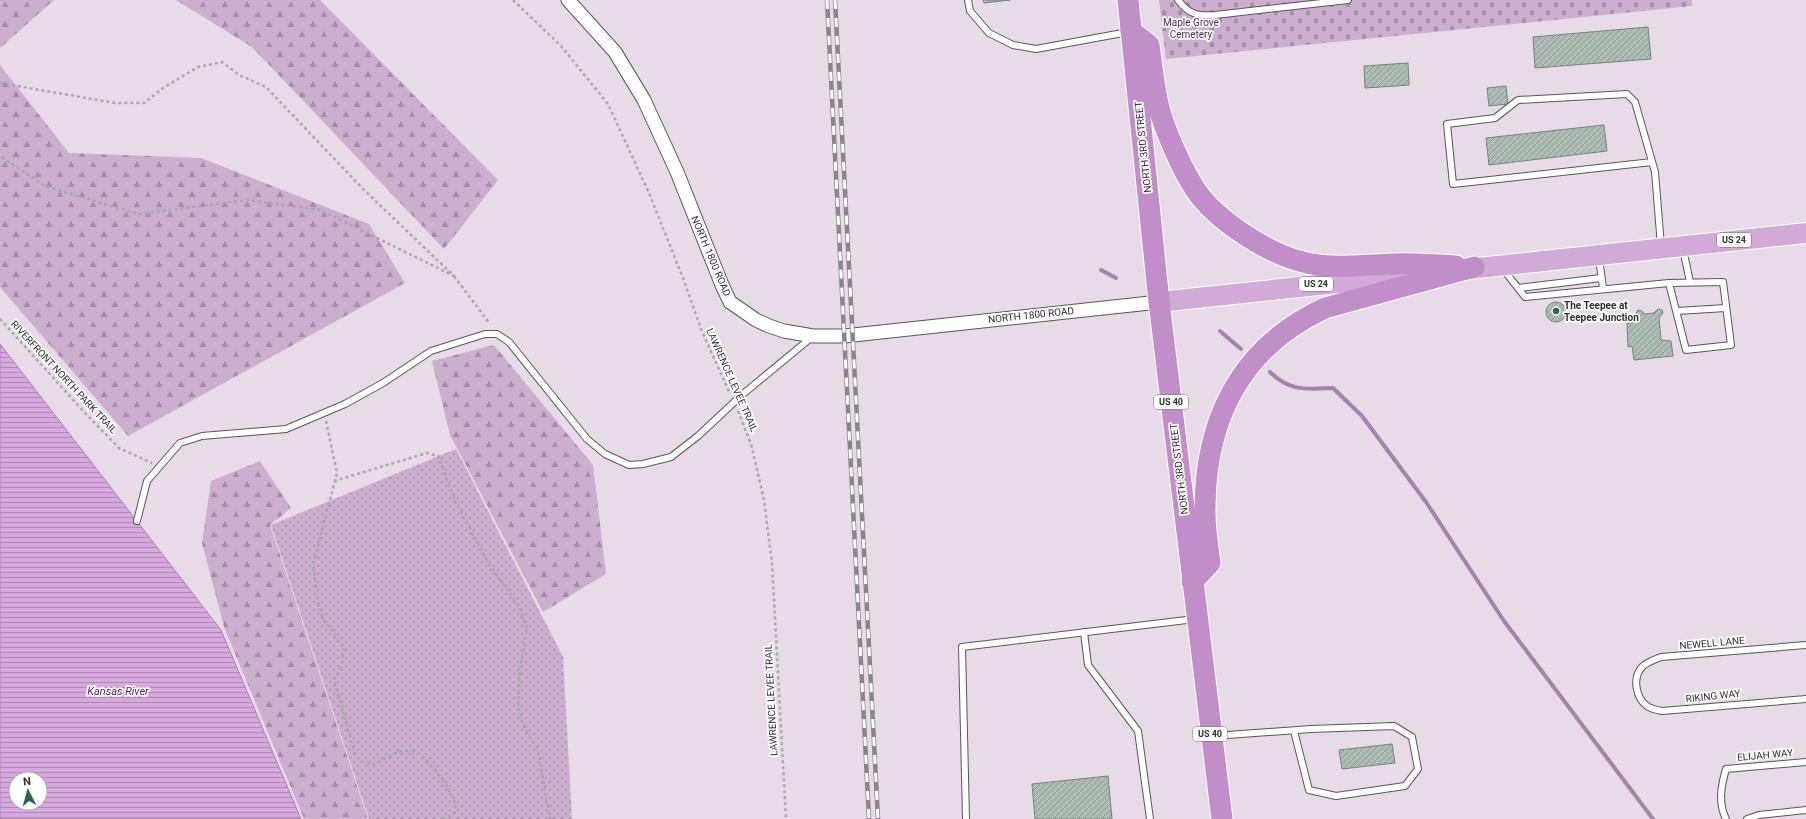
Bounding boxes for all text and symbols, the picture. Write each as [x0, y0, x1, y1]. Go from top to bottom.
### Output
park label: Maple Grove Cemetery [1163, 17, 1219, 40]
street label: NORTH 3RD STREET [1133, 101, 1153, 193]
street label: NORTH 1800 ROAD [689, 214, 733, 298]
road number: US 24 [1717, 233, 1751, 247]
road number: US 24 [1299, 277, 1333, 291]
place label: The Teepee at Teepee Junction [1564, 300, 1639, 323]
street label: NORTH 1800 ROAD [987, 305, 1075, 325]
marker: The Teepee at Teepee Junction [1551, 306, 1561, 316]
street label: RIVERFRONT NORTH PARK TRAIL [9, 318, 120, 436]
street label: LAWRENCE LEVEE TRAIL [704, 327, 760, 434]
road number: US 40 [1154, 395, 1188, 409]
street label: NORTH 3RD STREET [1168, 423, 1190, 515]
street label: NEWELL LANE [1679, 635, 1745, 651]
street label: LAWRENCE LEVEE TRAIL [763, 643, 779, 756]
water label: Kansas River [87, 685, 149, 698]
street label: RIKING WAY [1685, 688, 1741, 704]
road number: US 40 [1193, 727, 1227, 741]
street label: ELIJAH WAY [1737, 747, 1793, 763]
north arrow [8, 771, 48, 811]
text: N [22, 775, 32, 788]

